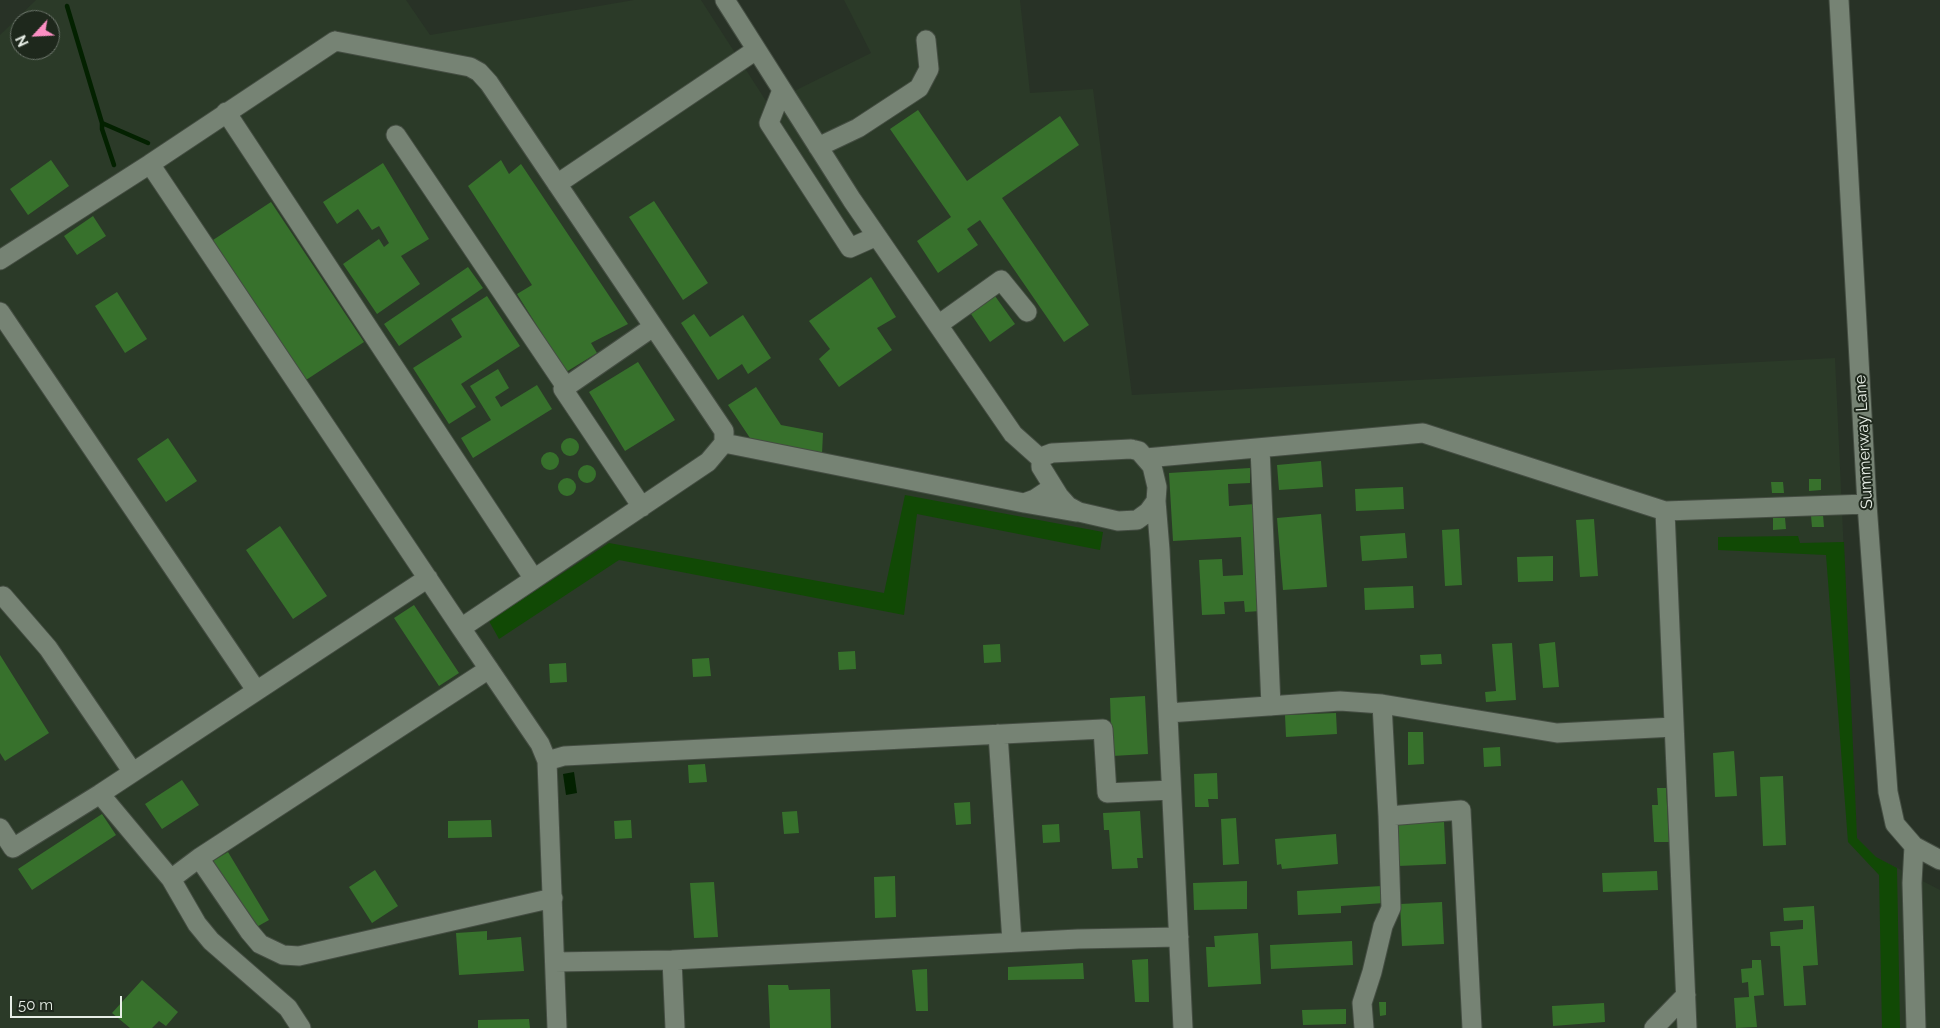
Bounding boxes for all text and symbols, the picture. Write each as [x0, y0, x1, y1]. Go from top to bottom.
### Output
north arrow [10, 10, 60, 60]
text: N [13, 33, 32, 49]
street label: Summerway Lane [1851, 374, 1877, 510]
scale bar [12, 986, 125, 1018]
text: 50 m [18, 996, 53, 1014]

